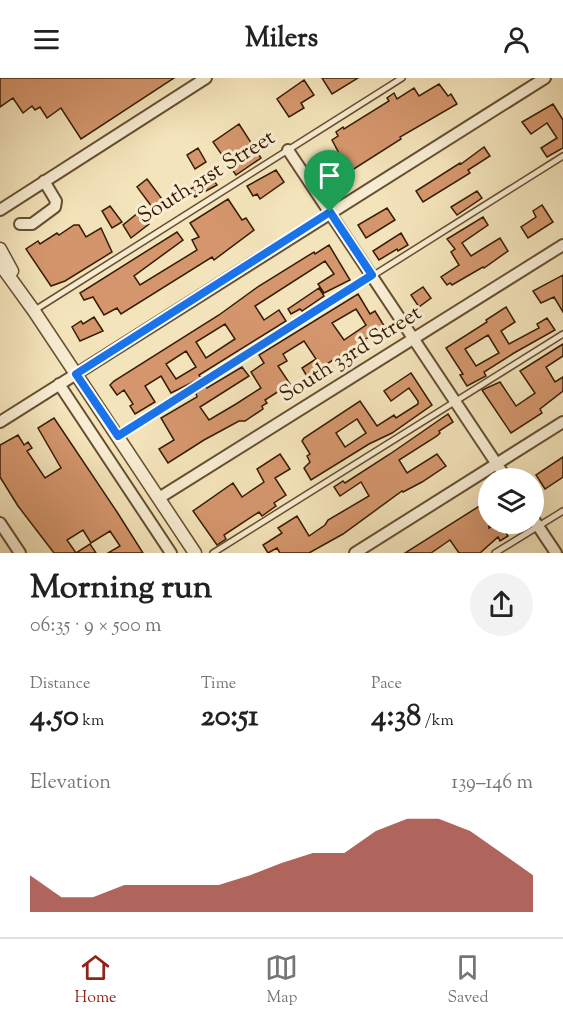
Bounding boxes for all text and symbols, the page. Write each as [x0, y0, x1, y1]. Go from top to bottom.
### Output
text: Milers [245, 20, 318, 59]
icon: menu [30, 23, 63, 56]
icon: person [500, 23, 533, 56]
street label: South 31st Street [132, 123, 282, 233]
pin [304, 150, 355, 212]
icon: arrive [313, 159, 346, 192]
street label: South 33rd Street [274, 298, 429, 412]
map controls [478, 468, 544, 534]
button: layers [478, 468, 544, 534]
text: Morning run [30, 565, 212, 613]
button: share [470, 573, 533, 636]
text: 06:35 · 9 × 500 m [30, 612, 162, 641]
text: Distance [30, 673, 90, 696]
text: Time [201, 673, 236, 696]
text: Pace [371, 673, 402, 696]
text: 4.50 [30, 696, 79, 739]
text: 20:51 [201, 696, 259, 739]
text: 4:38 [371, 696, 421, 739]
text: km [79, 710, 104, 733]
text: /km [421, 710, 454, 733]
text: Elevation [30, 769, 111, 798]
text: 139–146 m [451, 769, 533, 798]
tab: Home [74, 951, 116, 1010]
tab: Map [265, 951, 298, 1010]
tab: Saved [447, 951, 488, 1010]

